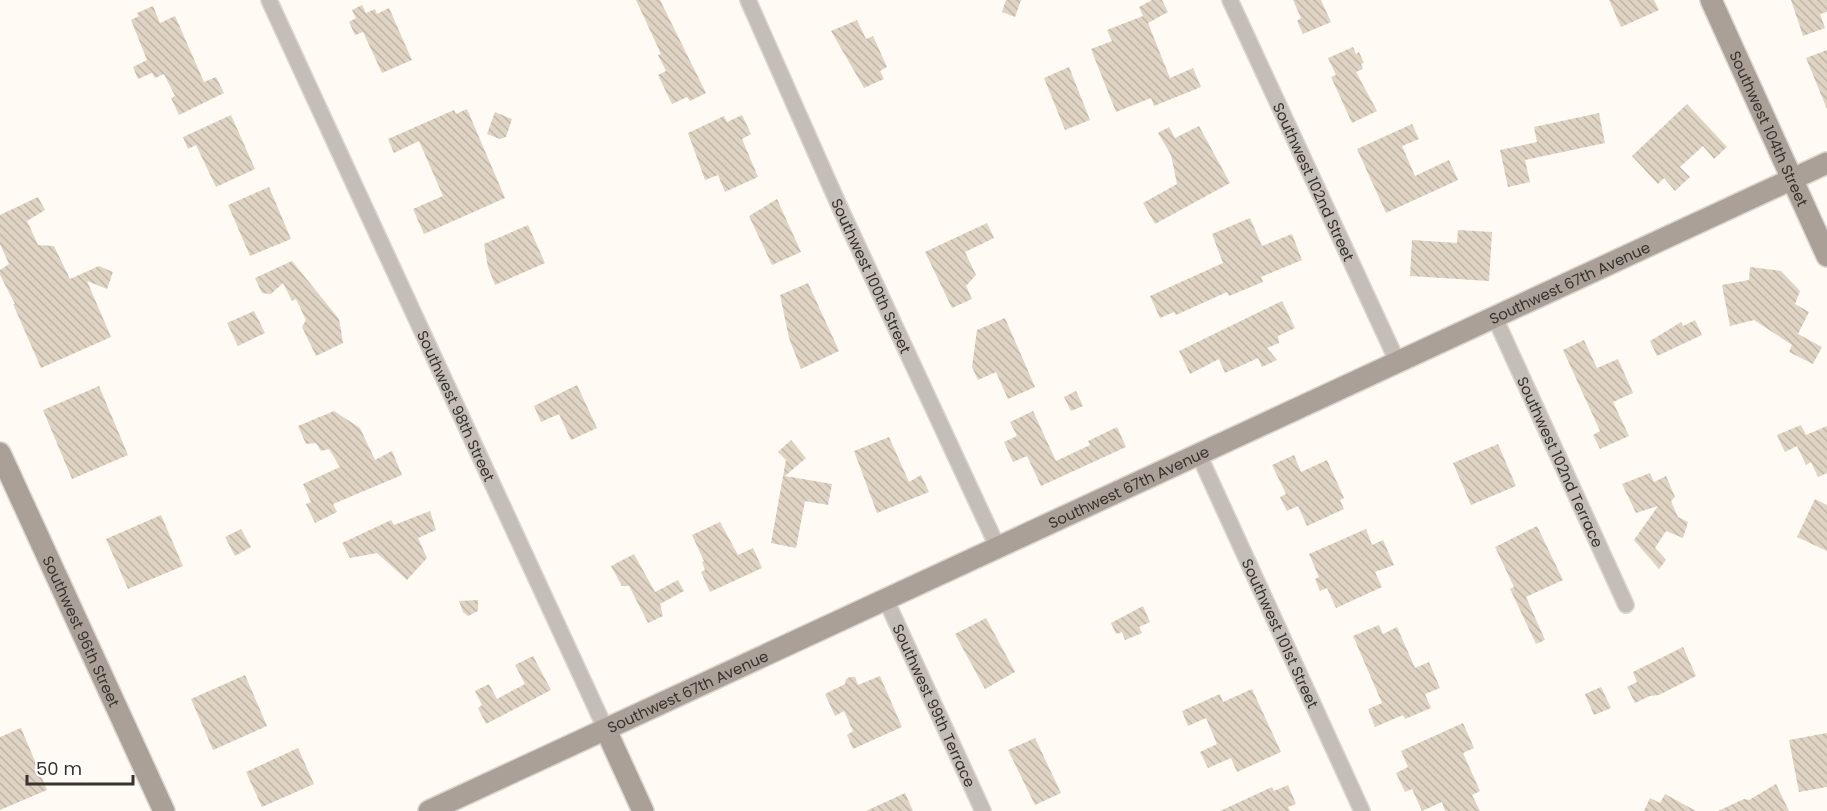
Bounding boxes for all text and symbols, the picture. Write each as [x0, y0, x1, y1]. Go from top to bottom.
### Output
street label: Southwest 104th Street [1725, 47, 1814, 210]
street label: Southwest 102nd Street [1268, 99, 1360, 264]
street label: Southwest 100th Street [827, 195, 917, 357]
street label: Southwest 67th Avenue [1486, 236, 1653, 329]
street label: Southwest 98th Street [412, 327, 500, 485]
street label: Southwest 102nd Terrace [1512, 373, 1609, 551]
street label: Southwest 67th Avenue [1045, 440, 1212, 533]
street label: Southwest 96th Street [38, 552, 125, 710]
street label: Southwest 101st Street [1237, 555, 1324, 711]
street label: Southwest 99th Terrace [888, 620, 981, 790]
street label: Southwest 67th Avenue [604, 645, 772, 738]
scale bar [27, 748, 134, 786]
text: 50 m [36, 756, 82, 781]

